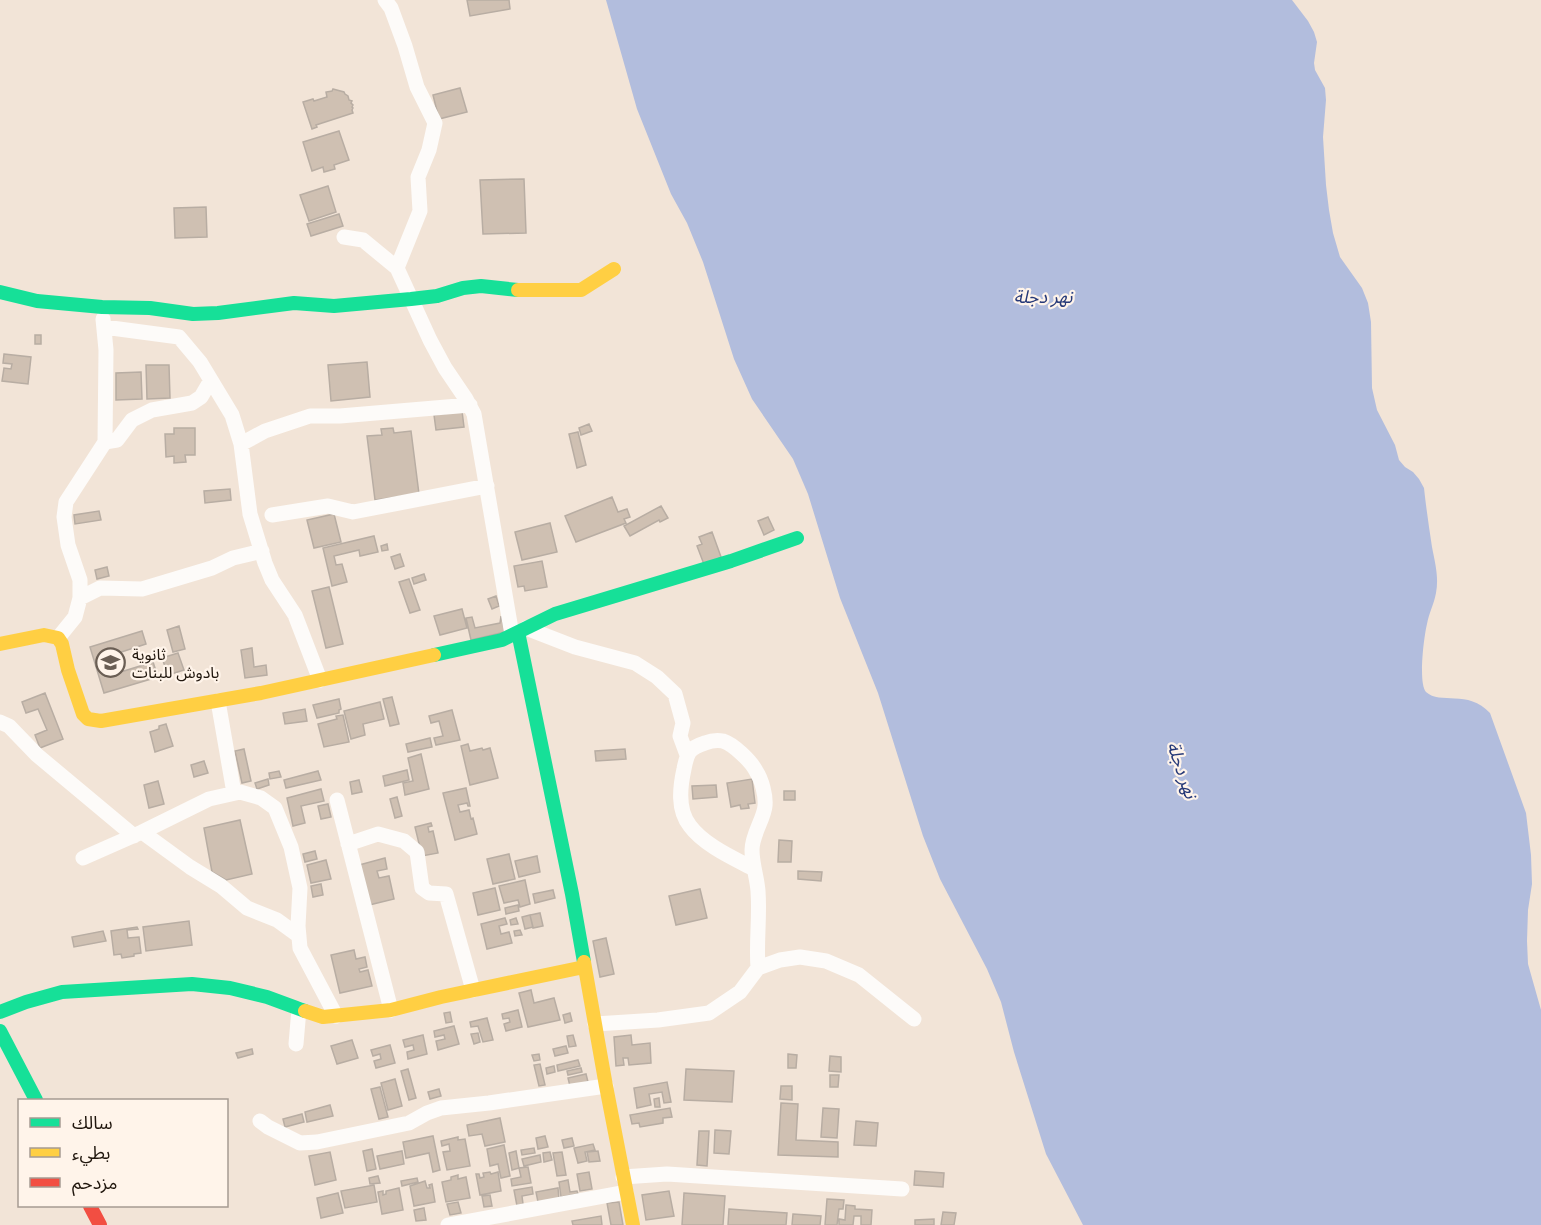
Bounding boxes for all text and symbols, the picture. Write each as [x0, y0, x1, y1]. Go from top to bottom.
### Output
water label: نهر دجلة [1014, 286, 1074, 308]
place label: ثانوية بادوش للبنات [132, 645, 219, 682]
school or university icon: ثانوية بادوش للبنات [95, 647, 127, 679]
water label: نهر دجلة [1162, 739, 1203, 803]
legend [18, 1099, 228, 1207]
text: سالك [72, 1112, 113, 1134]
text: بطيء [72, 1142, 110, 1166]
text: مزدحم [72, 1172, 117, 1196]

